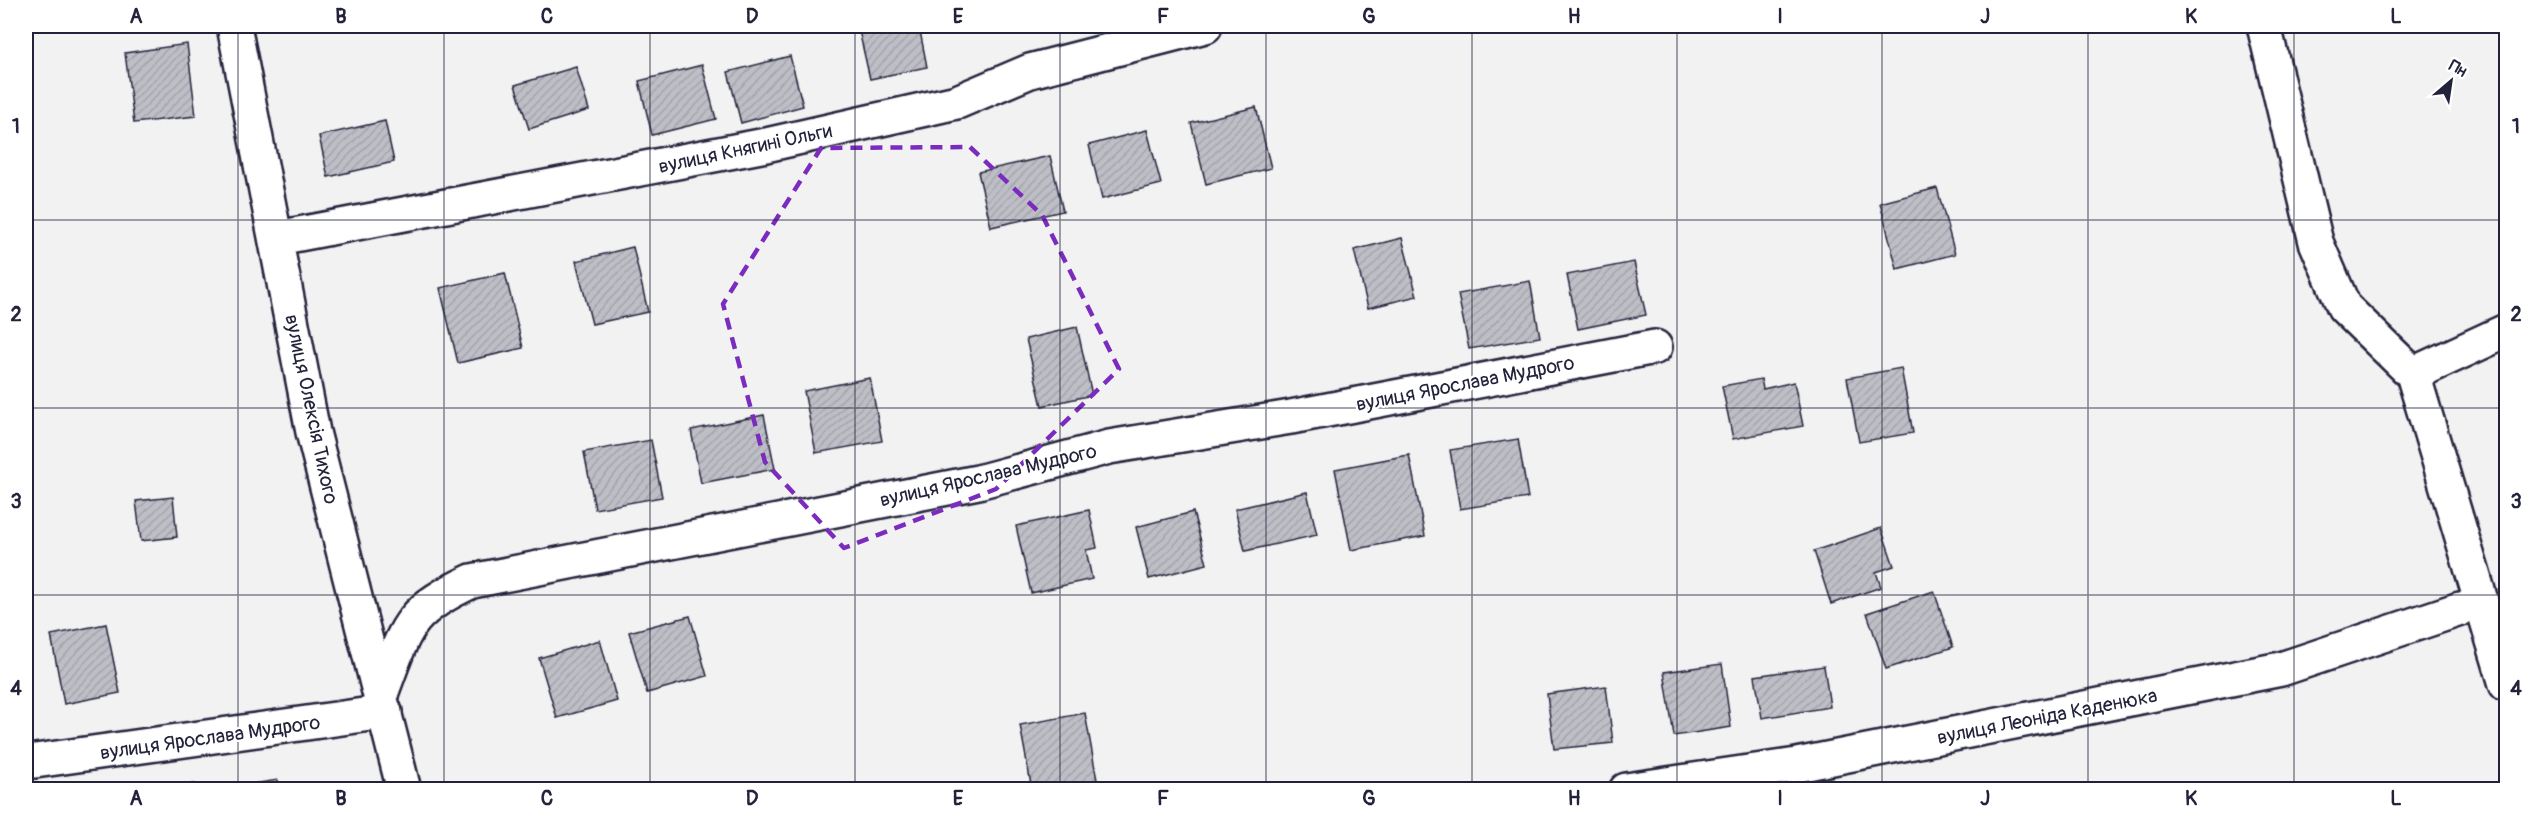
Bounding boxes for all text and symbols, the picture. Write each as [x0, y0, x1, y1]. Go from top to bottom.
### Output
text: A [130, 4, 143, 29]
text: B [335, 4, 347, 29]
text: C [541, 4, 553, 29]
text: D [746, 4, 759, 29]
text: E [953, 4, 964, 29]
text: F [1157, 4, 1169, 29]
text: G [1362, 4, 1376, 29]
text: H [1568, 4, 1581, 29]
text: I [1777, 4, 1783, 29]
text: J [1980, 4, 1990, 29]
text: K [2185, 4, 2197, 29]
text: L [2390, 4, 2402, 29]
north arrow [2421, 51, 2481, 111]
text: Пн [2445, 56, 2470, 82]
text: 1 [12, 114, 20, 139]
text: 1 [2512, 114, 2520, 139]
street label: вулиця Княгині Ольги [656, 118, 834, 179]
text: 2 [10, 302, 22, 327]
text: 2 [2510, 302, 2522, 327]
street label: вулиця Олексія Тихого [279, 312, 344, 506]
street label: вулиця Ярослава Мудрого [1354, 350, 1577, 417]
street label: вулиця Ярослава Мудрого [877, 438, 1099, 513]
text: 3 [10, 489, 22, 514]
text: 3 [2510, 489, 2522, 514]
text: 4 [10, 676, 22, 701]
text: 4 [2510, 676, 2522, 701]
street label: вулиця Леоніда Каденюка [1935, 683, 2159, 750]
street label: вулиця Ярослава Мудрого [98, 710, 322, 765]
text: A [130, 786, 143, 811]
text: B [335, 786, 347, 811]
text: C [541, 786, 553, 811]
text: D [746, 786, 759, 811]
text: E [953, 786, 964, 811]
text: F [1157, 786, 1169, 811]
text: G [1362, 786, 1376, 811]
text: H [1568, 786, 1581, 811]
text: I [1777, 786, 1783, 811]
text: J [1980, 786, 1990, 811]
text: K [2185, 786, 2197, 811]
text: L [2390, 786, 2402, 811]

